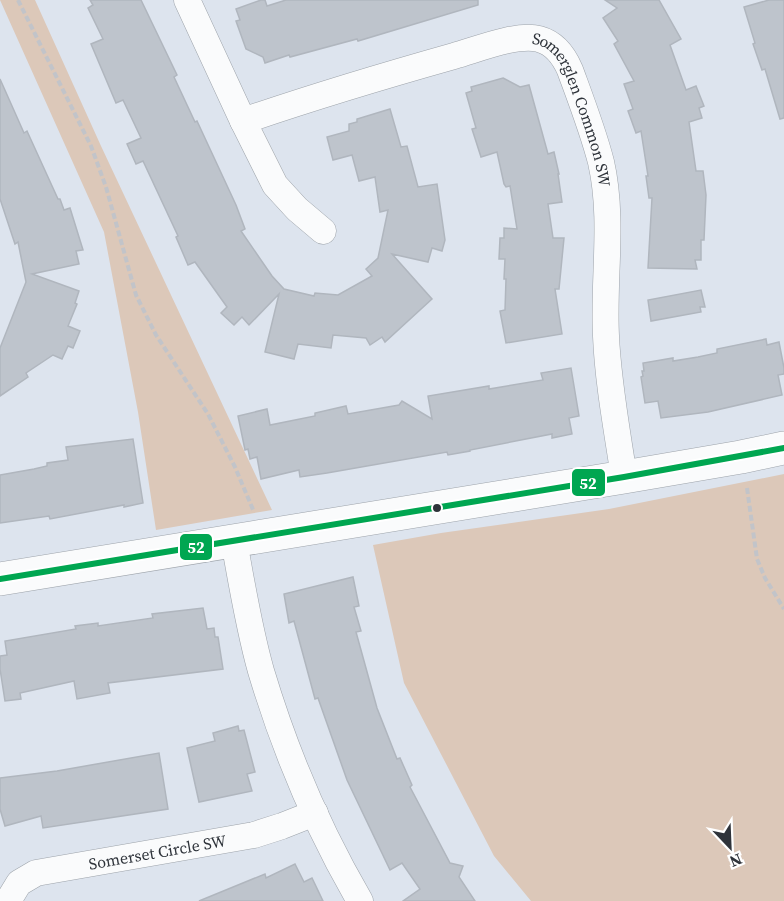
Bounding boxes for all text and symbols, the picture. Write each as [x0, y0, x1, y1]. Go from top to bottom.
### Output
street label: Somerglen Common SW [531, 27, 616, 189]
line badge: 52 [571, 468, 606, 497]
text: 52 [579, 472, 597, 494]
unlabelled marker [431, 502, 443, 514]
line badge: 52 [179, 533, 213, 561]
text: 52 [187, 536, 205, 558]
north arrow [700, 817, 760, 877]
street label: Somerset Circle SW [87, 829, 228, 875]
text: N [726, 848, 746, 873]

